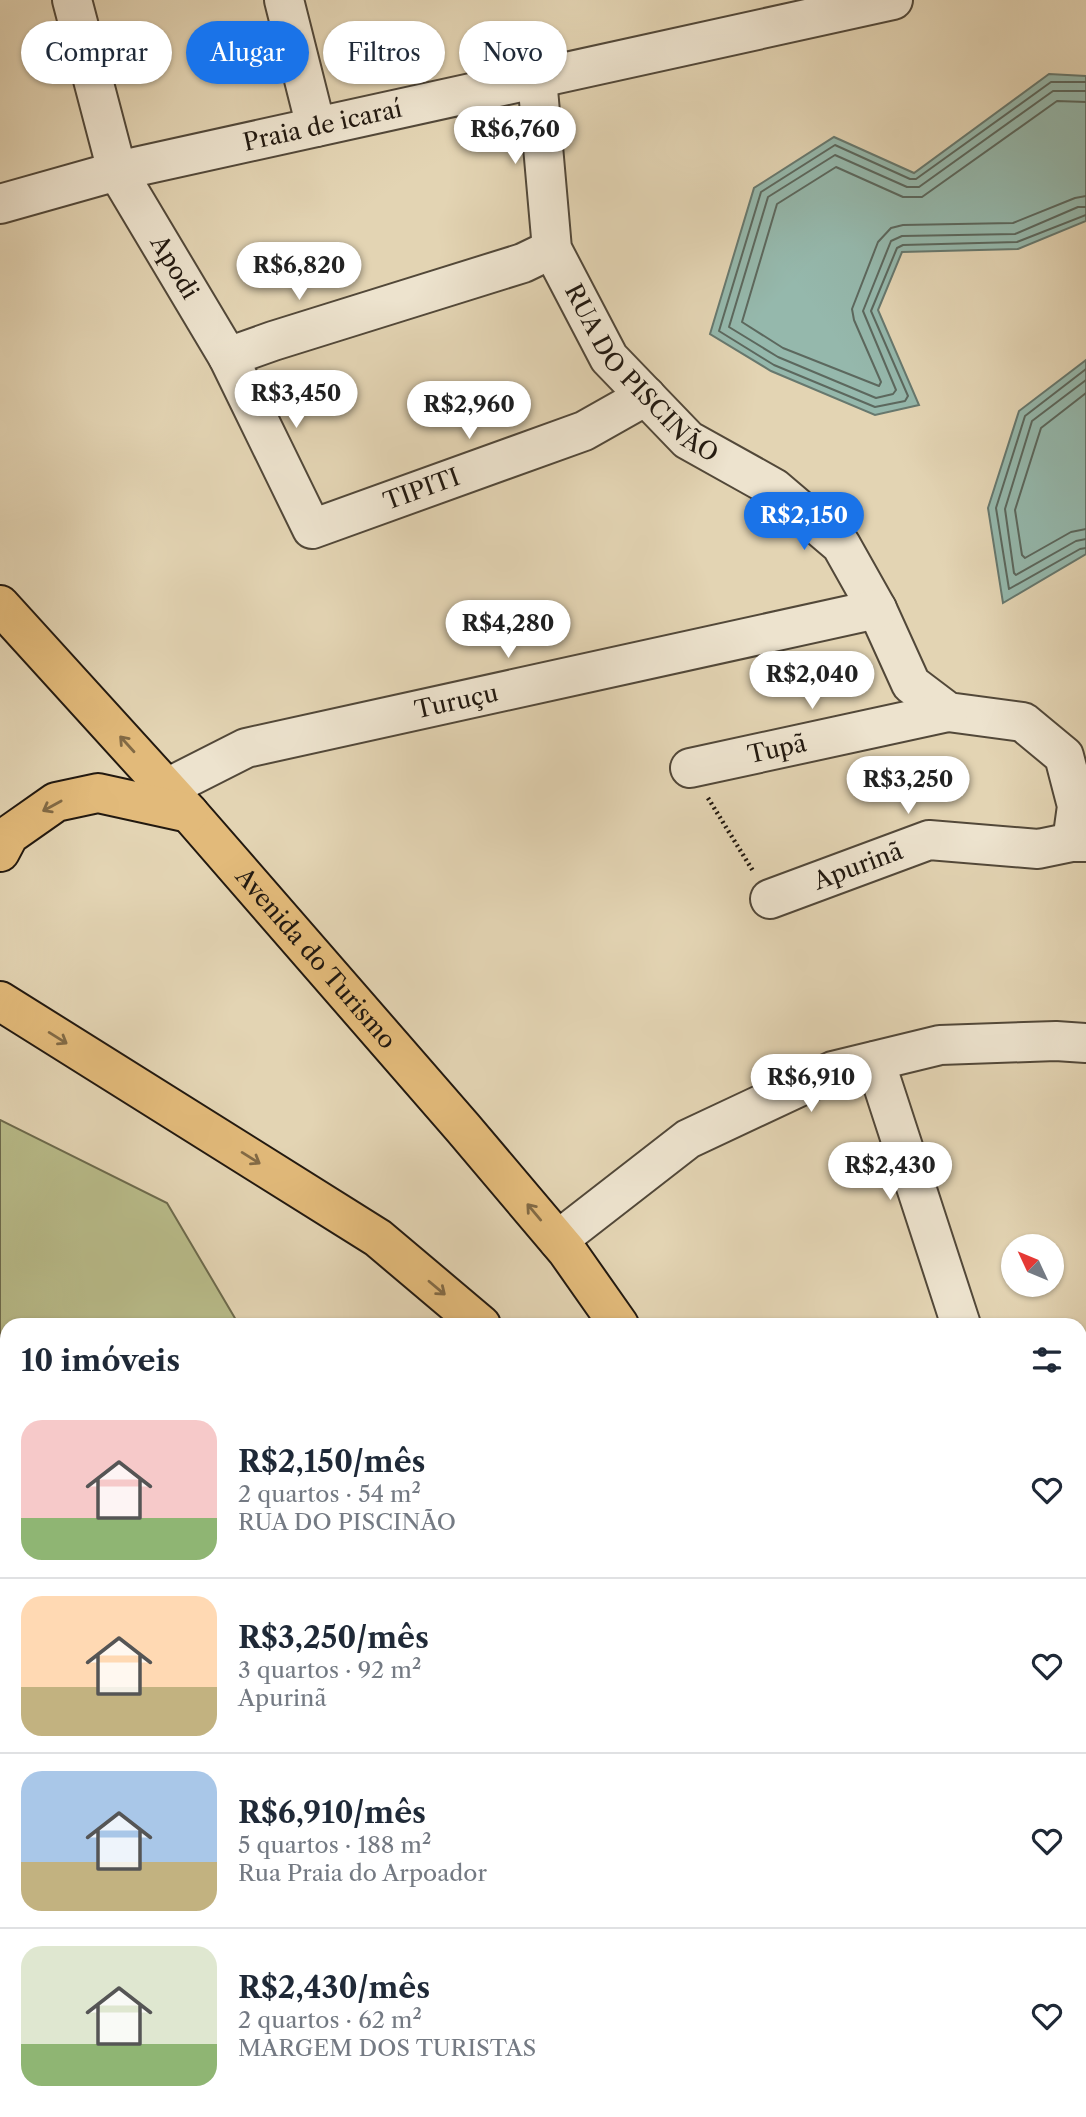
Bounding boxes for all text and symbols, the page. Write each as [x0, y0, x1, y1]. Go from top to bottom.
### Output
chip: Comprar [21, 21, 172, 84]
chip: Alugar [186, 21, 309, 84]
chip: Filtros [323, 21, 445, 84]
chip: Novo [459, 21, 567, 84]
street label: Praia de icaraí [240, 94, 404, 157]
pin: R$6,760 [450, 106, 580, 166]
text: R$6,760 [470, 115, 560, 143]
street label: Apodi [144, 229, 205, 304]
pin: R$6,820 [234, 243, 364, 302]
text: R$6,820 [252, 251, 346, 279]
street label: RUA DO PISCINÃO [559, 279, 723, 468]
pin: R$3,450 [231, 370, 361, 430]
text: R$3,450 [251, 379, 341, 407]
pin: R$2,960 [404, 382, 534, 441]
text: R$2,960 [423, 390, 515, 418]
street label: TIPITI [380, 462, 464, 516]
pin: R$2,150 [739, 492, 869, 552]
text: R$2,150 [760, 501, 848, 529]
pin: R$4,280 [443, 600, 573, 660]
text: R$4,280 [462, 609, 554, 637]
pin: R$2,040 [747, 652, 877, 711]
text: R$2,040 [765, 660, 859, 688]
street label: Turuçu [412, 678, 501, 724]
street label: Tupã [745, 728, 809, 769]
one-way arrow [120, 736, 136, 754]
pin: R$3,250 [843, 756, 973, 816]
text: R$3,250 [863, 765, 953, 793]
one-way arrow [43, 799, 63, 813]
street label: Apurinã [809, 836, 907, 896]
street label: Avenida do Turismo [229, 861, 402, 1054]
one-way arrow [47, 1031, 67, 1045]
pin: R$6,910 [746, 1054, 876, 1114]
text: R$6,910 [767, 1063, 855, 1091]
pin: R$2,430 [825, 1142, 955, 1202]
text: R$2,430 [844, 1151, 936, 1179]
one-way arrow [240, 1152, 260, 1166]
one-way arrow [526, 1203, 542, 1221]
north arrow [1001, 1234, 1064, 1297]
map controls [1001, 1234, 1064, 1297]
one-way arrow [428, 1280, 446, 1296]
icon: filters [1028, 1341, 1066, 1379]
text: 10 imóveis [21, 1342, 180, 1379]
text: R$2,150/mês [238, 1443, 425, 1480]
icon: home [77, 1448, 161, 1532]
icon: heart [1028, 1471, 1066, 1509]
text: 2 quartos · 54 m² [238, 1480, 421, 1508]
text: RUA DO PISCINÃO [238, 1508, 456, 1536]
text: R$3,250/mês [238, 1619, 429, 1656]
icon: home [77, 1624, 161, 1708]
icon: heart [1028, 1647, 1066, 1685]
text: 3 quartos · 92 m² [238, 1656, 421, 1684]
text: Apurinã [238, 1684, 327, 1712]
text: R$6,910/mês [238, 1794, 426, 1831]
icon: home [77, 1799, 161, 1883]
icon: heart [1028, 1822, 1066, 1860]
text: 5 quartos · 188 m² [238, 1831, 431, 1859]
text: Rua Praia do Arpoador [238, 1859, 487, 1887]
text: R$2,430/mês [238, 1969, 430, 2006]
icon: home [77, 1974, 161, 2058]
icon: heart [1028, 1997, 1066, 2035]
text: 2 quartos · 62 m² [238, 2006, 422, 2034]
text: MARGEM DOS TURISTAS [238, 2034, 536, 2062]

